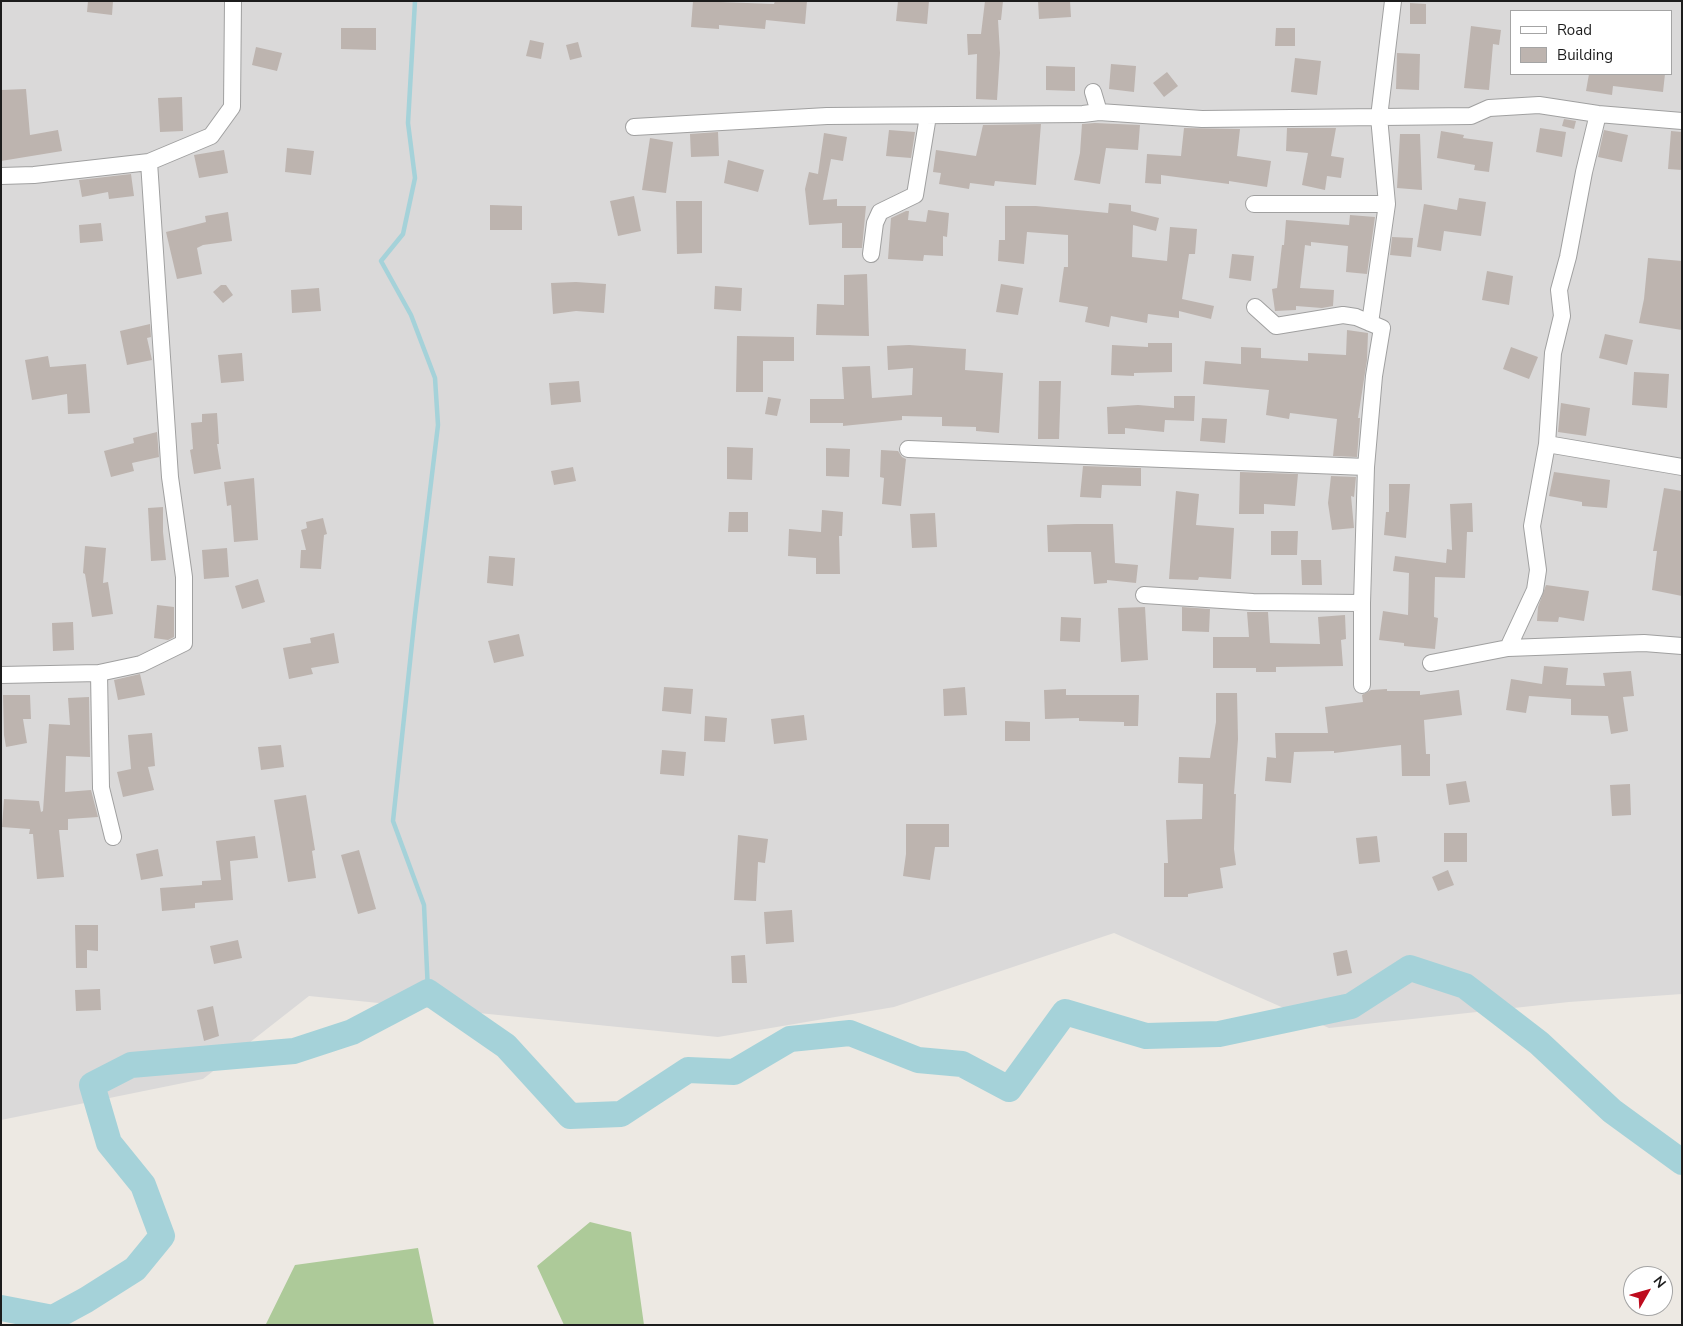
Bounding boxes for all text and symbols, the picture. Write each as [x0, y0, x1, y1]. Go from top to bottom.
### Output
legend [1510, 10, 1673, 75]
text: Road [1557, 20, 1592, 40]
text: Building [1557, 45, 1613, 65]
north arrow [1623, 1266, 1673, 1316]
text: N [1649, 1272, 1670, 1292]

